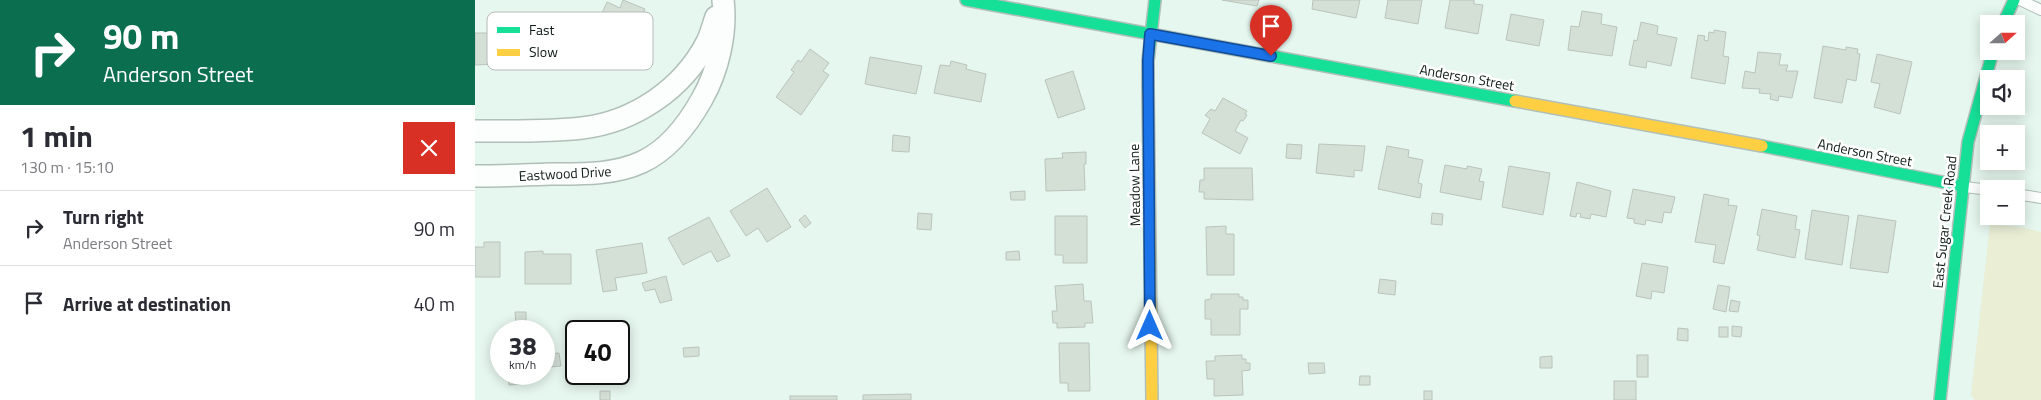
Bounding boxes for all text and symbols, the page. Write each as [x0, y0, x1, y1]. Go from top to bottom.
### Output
pin [1250, 5, 1292, 56]
text: 90 m [103, 9, 179, 63]
legend [487, 12, 653, 70]
icon: arrive [1257, 12, 1285, 40]
north arrow [1980, 15, 2025, 60]
map controls [1980, 15, 2025, 225]
text: Fast [529, 19, 554, 40]
icon: right [20, 20, 85, 85]
text: Slow [529, 41, 558, 62]
text: Anderson Street [103, 57, 254, 91]
street label: Anderson Street [1418, 58, 1516, 96]
button: sound [1980, 70, 2025, 115]
text: 1 min [20, 113, 93, 159]
button: close [403, 122, 455, 174]
button: + [1980, 125, 2025, 170]
street label: Anderson Street [1816, 133, 1914, 171]
street label: Meadow Lane [1123, 144, 1145, 226]
text: 130 m · 15:10 [20, 155, 114, 179]
street label: East Sugar Creek Road [1927, 155, 1961, 289]
street label: Eastwood Drive [518, 160, 612, 186]
button: − [1980, 180, 2025, 225]
text: Turn right [63, 202, 144, 231]
icon: right [20, 214, 48, 242]
text: 90 m [414, 214, 455, 243]
text: Anderson Street [63, 231, 172, 255]
icon: arrive [20, 289, 48, 317]
text: Arrive at destination [63, 289, 231, 318]
text: 40 m [414, 289, 455, 318]
position arrow [1123, 299, 1175, 351]
speed limit sign: 40 [565, 320, 630, 385]
text: 38 [508, 327, 537, 365]
text: km/h [509, 355, 536, 374]

